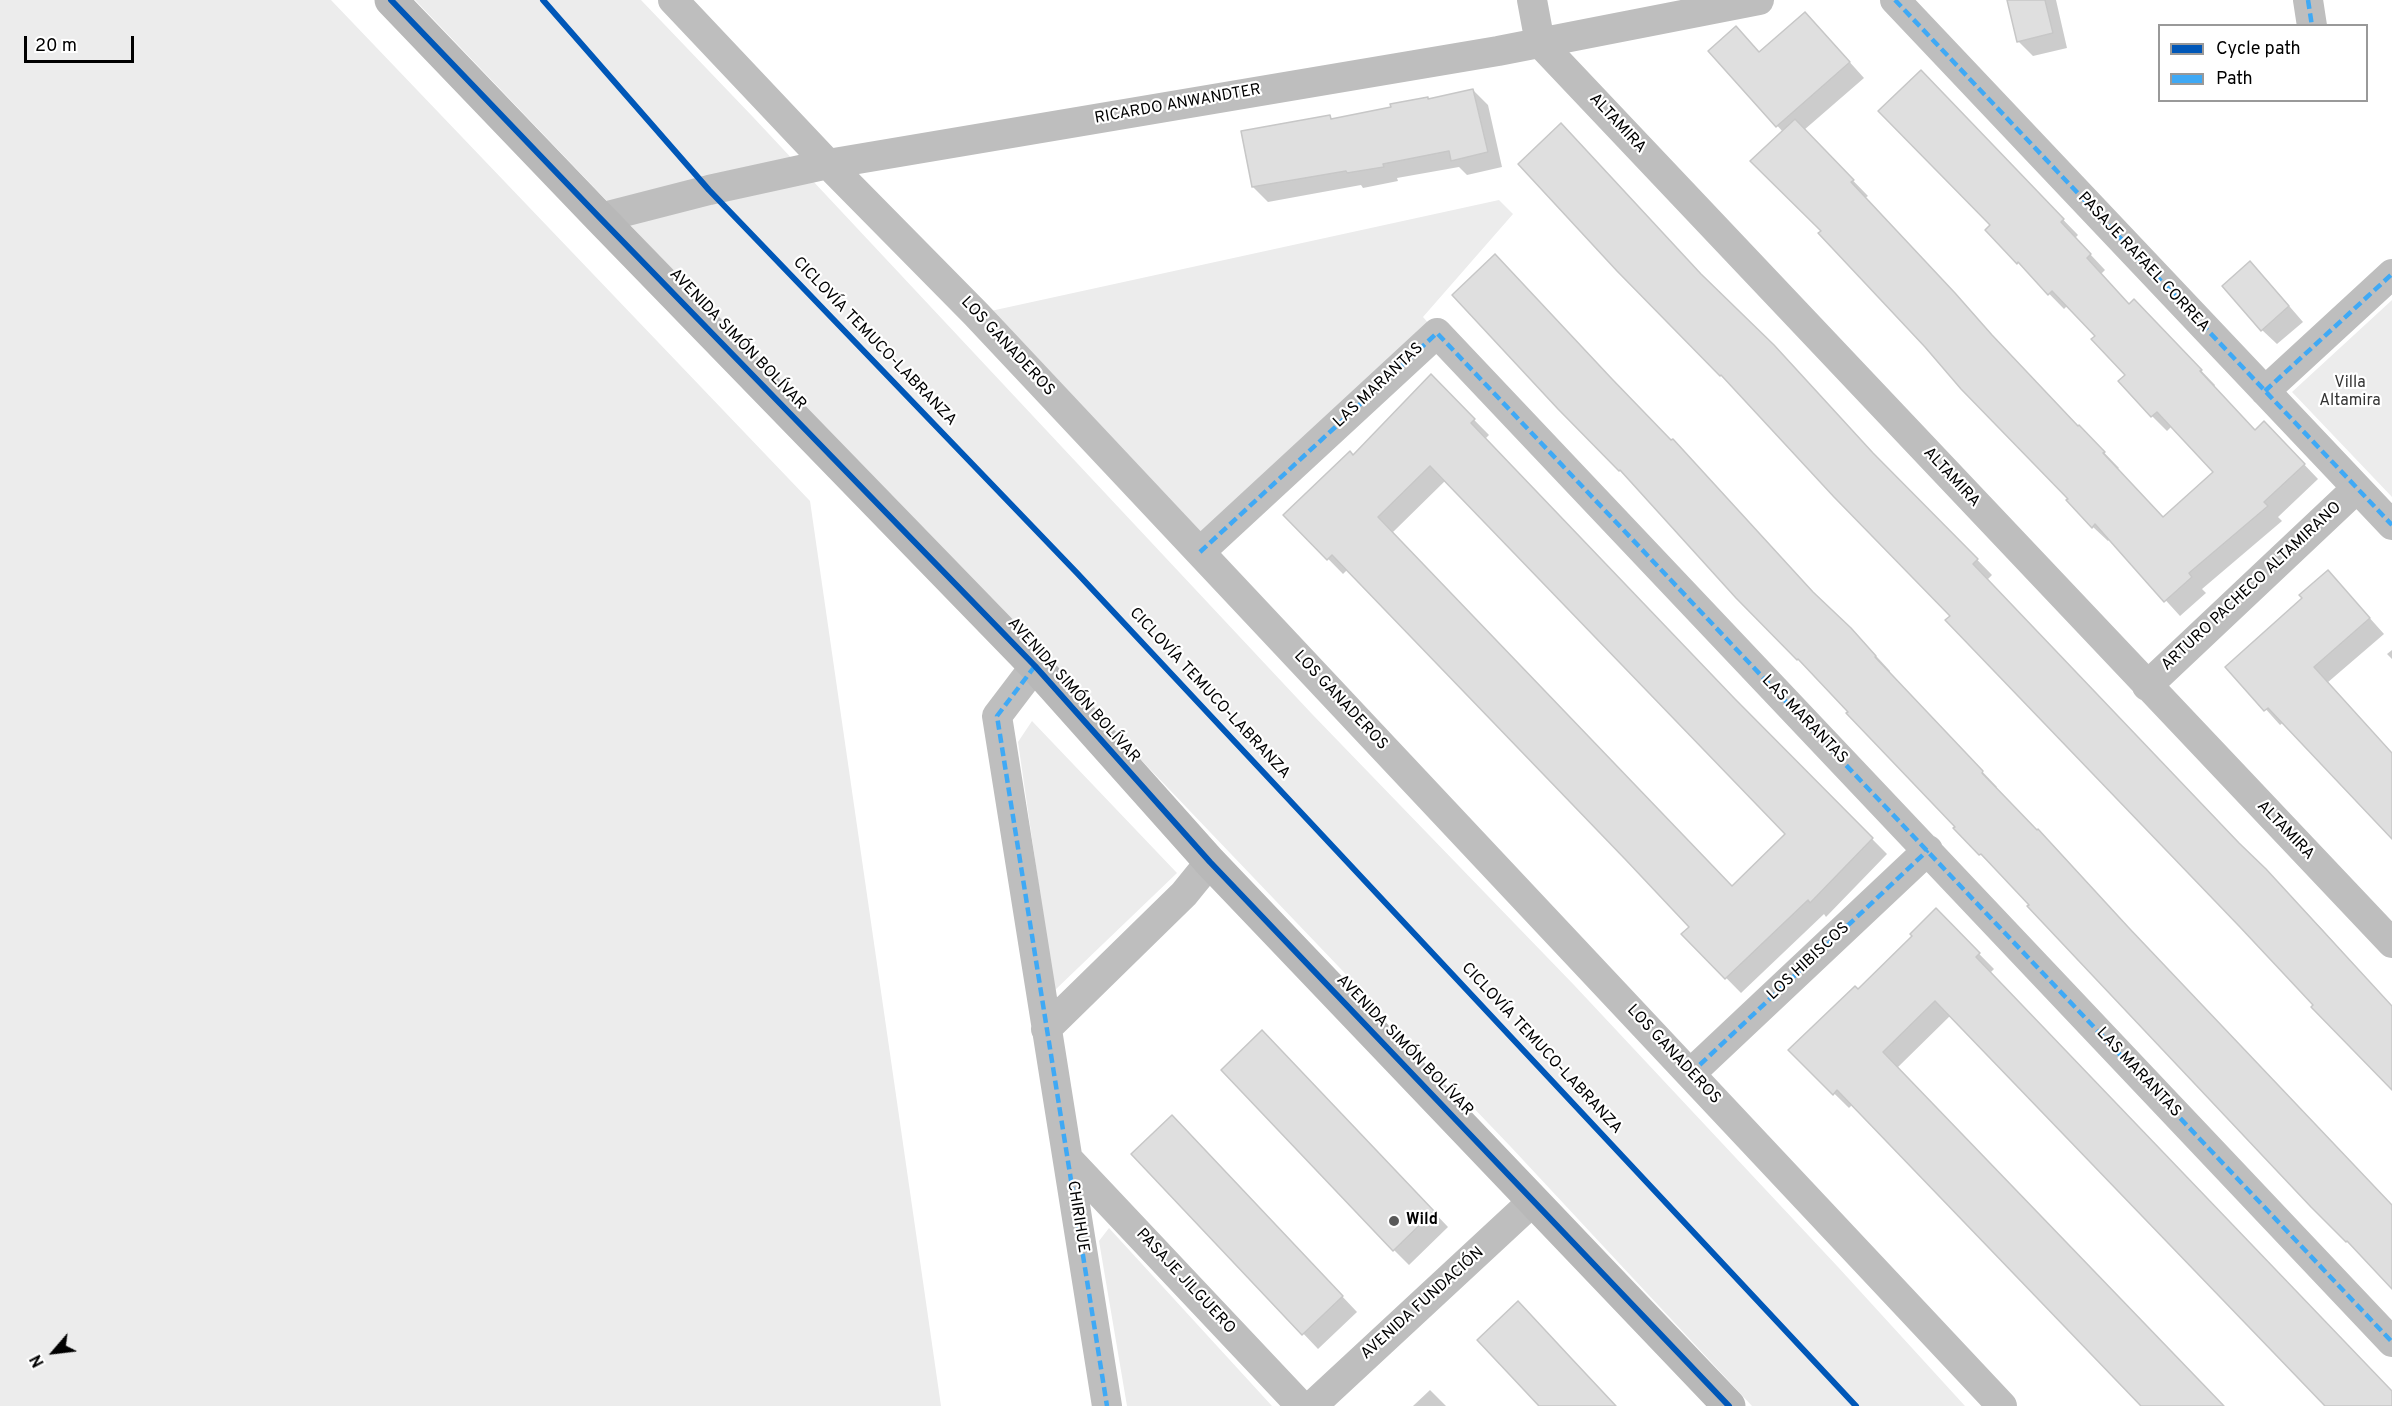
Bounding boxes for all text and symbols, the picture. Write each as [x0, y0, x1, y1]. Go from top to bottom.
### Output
scale bar [27, 24, 136, 62]
legend [2158, 24, 2368, 102]
text: 20 m [35, 35, 77, 58]
text: Cycle path [2216, 38, 2301, 61]
text: Path [2216, 68, 2253, 91]
street label: RICARDO ANWANDTER [1093, 81, 1263, 129]
street label: ALTAMIRA [1585, 90, 1649, 158]
street label: PASAJE RAFAEL CORREA [2073, 189, 2213, 337]
street label: CICLOVÍA TEMUCO-LABRANZA [788, 254, 960, 430]
street label: AVENIDA SIMÓN BOLÍVAR [665, 265, 809, 415]
street label: LOS GANADEROS [956, 293, 1058, 401]
street label: LAS MARANTAS [1330, 339, 1428, 433]
park label: Villa Altamira [2319, 374, 2381, 412]
street label: ALTAMIRA [1919, 444, 1983, 512]
street label: ARTURO PACHECO ALTAMIRANO [2158, 498, 2346, 676]
street label: CICLOVÍA TEMUCO-LABRANZA [1124, 604, 1294, 784]
street label: AVENIDA SIMÓN BOLÍVAR [1003, 614, 1143, 768]
street label: LOS GANADEROS [1289, 647, 1391, 755]
street label: LAS MARANTAS [1757, 672, 1851, 768]
street label: ALTAMIRA [2252, 797, 2318, 865]
street label: LOS HIBISCOS [1764, 919, 1854, 1005]
street label: CICLOVÍA TEMUCO-LABRANZA [1456, 959, 1626, 1139]
street label: AVENIDA SIMÓN BOLÍVAR [1332, 971, 1476, 1121]
street label: LOS GANADEROS [1622, 1001, 1724, 1109]
street label: LAS MARANTAS [2091, 1024, 2185, 1122]
street label: CHIRIHUE [1062, 1180, 1092, 1254]
place label: Wild [1406, 1211, 1438, 1231]
marker: Wild [1387, 1214, 1401, 1228]
street label: PASAJE JILGUERO [1131, 1225, 1239, 1339]
street label: AVENIDA FUNDACIÓN [1358, 1244, 1488, 1364]
north arrow [24, 1322, 84, 1382]
text: N [27, 1351, 50, 1370]

